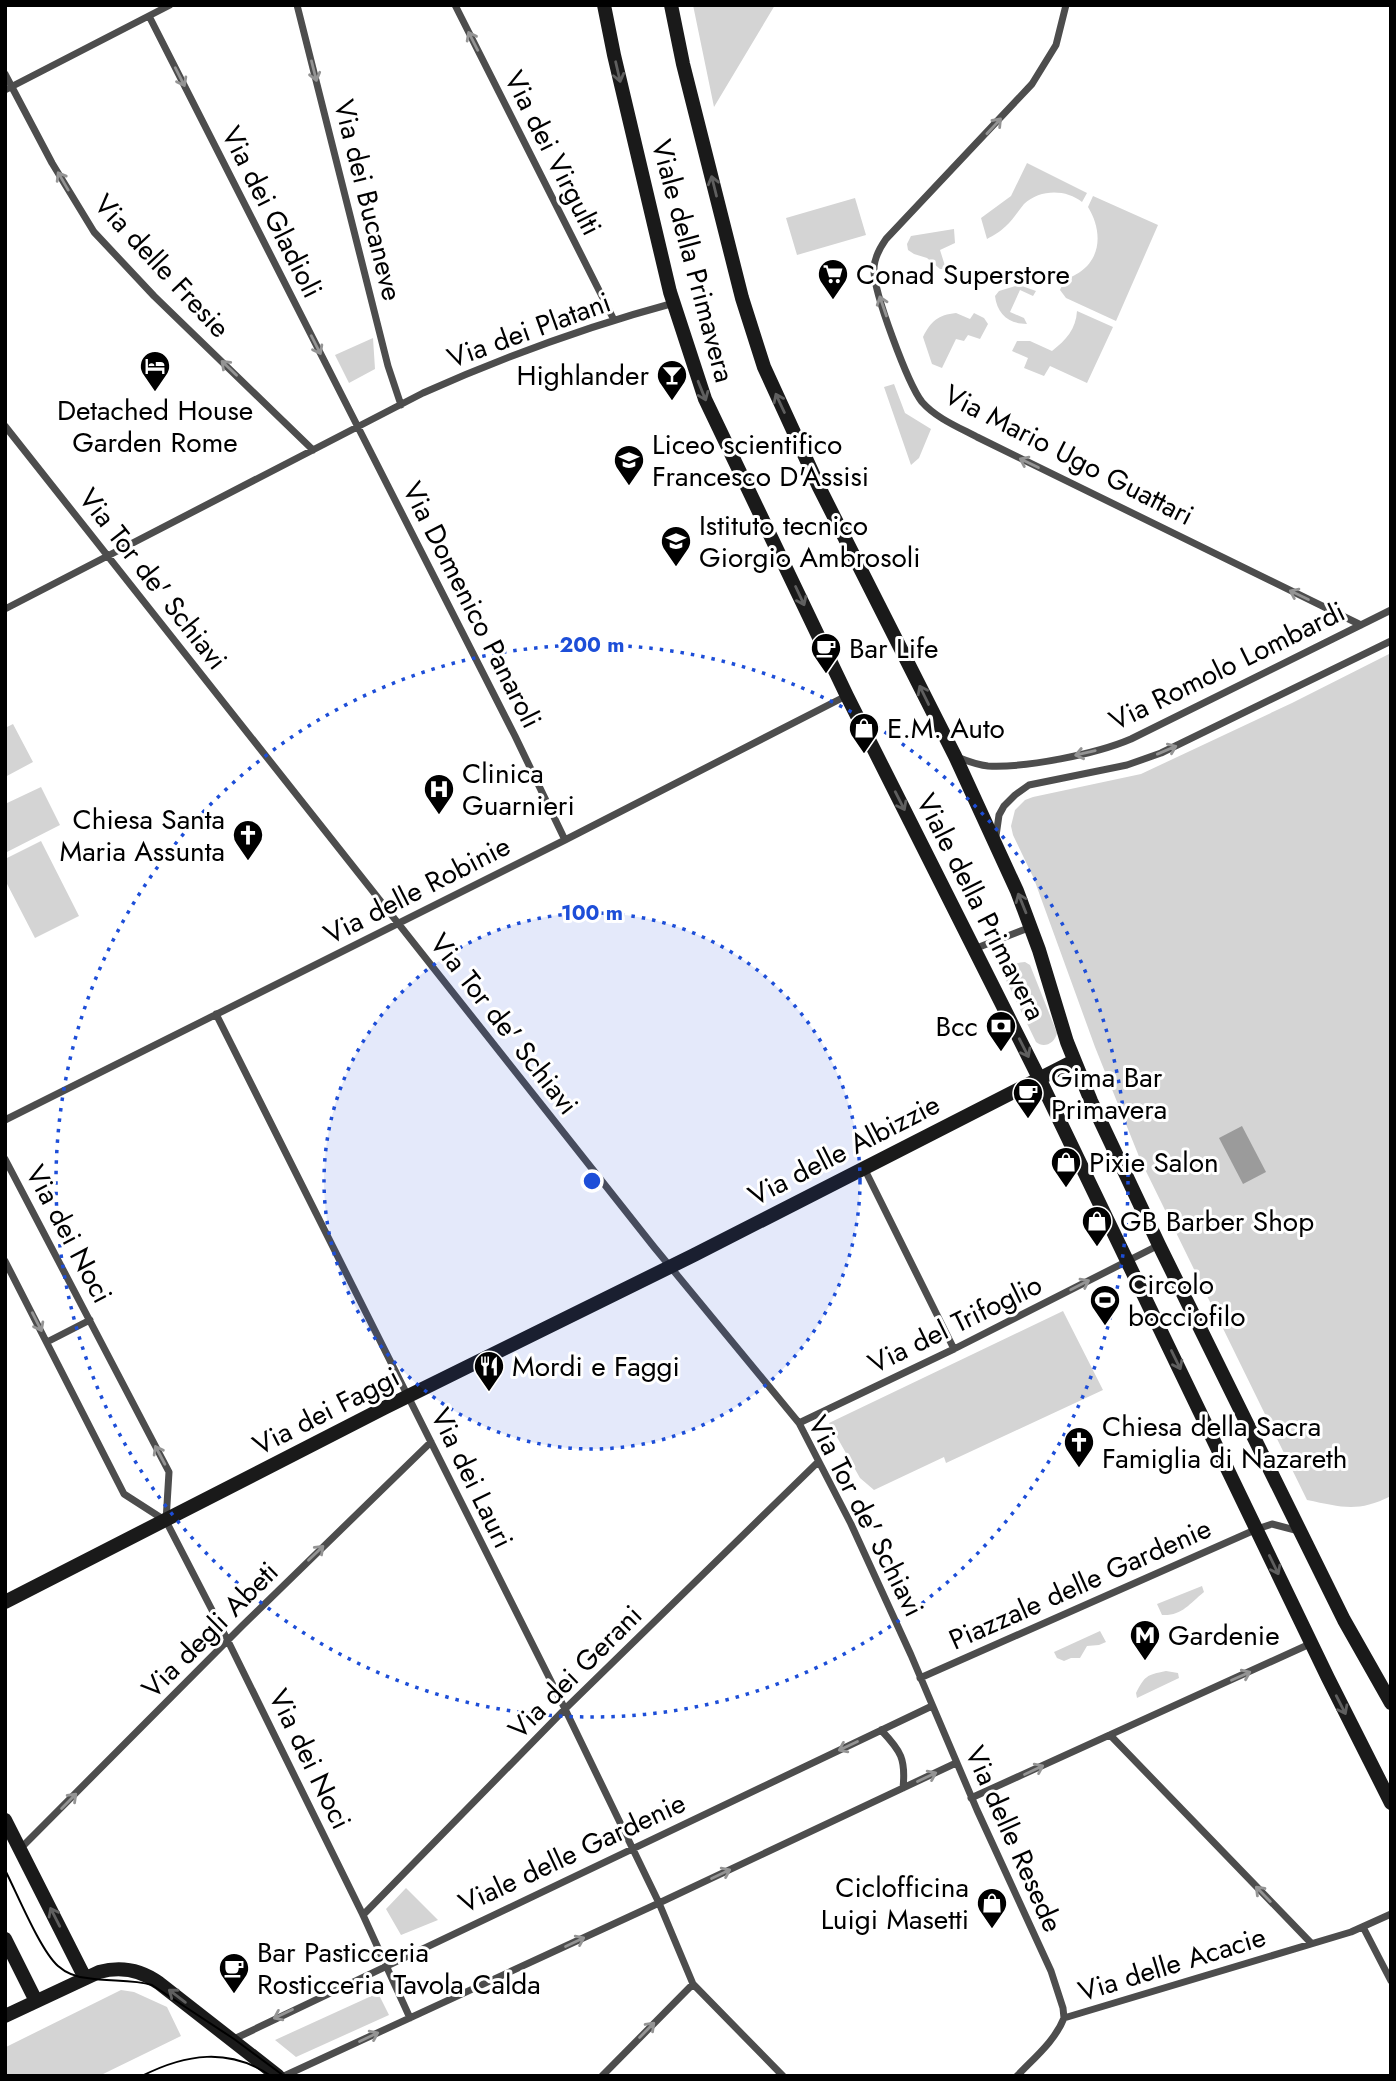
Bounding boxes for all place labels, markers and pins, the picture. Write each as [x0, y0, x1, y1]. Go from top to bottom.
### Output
place label: Conad Superstore [856, 254, 1070, 295]
supermarket icon: Conad Superstore [816, 257, 850, 301]
hotel icon: Detached House Garden Rome [138, 349, 172, 393]
place label: Highlander [516, 355, 649, 396]
bar icon: Highlander [655, 358, 689, 402]
place label: Detached House Garden Rome [57, 390, 253, 463]
place label: Liceo scientifico Francesco D'Assisi [652, 424, 869, 497]
school or university icon: Liceo scientifico Francesco D'Assisi [612, 443, 646, 487]
place label: Istituto tecnico Giorgio Ambrosoli [699, 505, 920, 578]
school or university icon: Istituto tecnico Giorgio Ambrosoli [659, 524, 693, 568]
place label: Bar Life [849, 628, 938, 669]
cafe icon: Bar Life [809, 631, 843, 675]
place label: E.M. Auto [887, 708, 1005, 749]
shop icon: E.M. Auto [847, 711, 881, 755]
place label: Clinica Guarnieri [462, 753, 575, 826]
hospital icon: Clinica Guarnieri [422, 772, 456, 816]
place label: Chiesa Santa Maria Assunta [59, 799, 225, 872]
church icon: Chiesa Santa Maria Assunta [231, 818, 265, 862]
place label: Bcc [936, 1006, 978, 1047]
bank icon: Bcc [984, 1009, 1018, 1053]
place label: Gima Bar Primavera [1051, 1057, 1167, 1130]
cafe icon: Gima Bar Primavera [1011, 1076, 1045, 1120]
place label: Pixie Salon [1089, 1142, 1219, 1183]
shop icon: Pixie Salon [1049, 1145, 1083, 1189]
centre of rings [580, 1169, 604, 1193]
place label: GB Barber Shop [1120, 1201, 1314, 1242]
shop icon: GB Barber Shop [1080, 1204, 1114, 1248]
place label: Circolo bocciofilo [1128, 1264, 1246, 1337]
sports icon: Circolo bocciofilo [1088, 1283, 1122, 1327]
place label: Mordi e Faggi [512, 1346, 680, 1387]
restaurant icon: Mordi e Faggi [472, 1349, 506, 1393]
place label: Chiesa della Sacra Famiglia di Nazareth [1102, 1406, 1347, 1479]
church icon: Chiesa della Sacra Famiglia di Nazareth [1062, 1425, 1096, 1469]
place label: Gardenie [1168, 1615, 1280, 1656]
metro station icon: Gardenie [1128, 1618, 1162, 1662]
place label: Ciclofficina Luigi Masetti [821, 1867, 969, 1940]
shop icon: Ciclofficina Luigi Masetti [975, 1886, 1009, 1930]
place label: Bar Pasticceria Rosticceria Tavola Calda [257, 1932, 541, 2005]
cafe icon: Bar Pasticceria Rosticceria Tavola Calda [217, 1951, 251, 1995]

